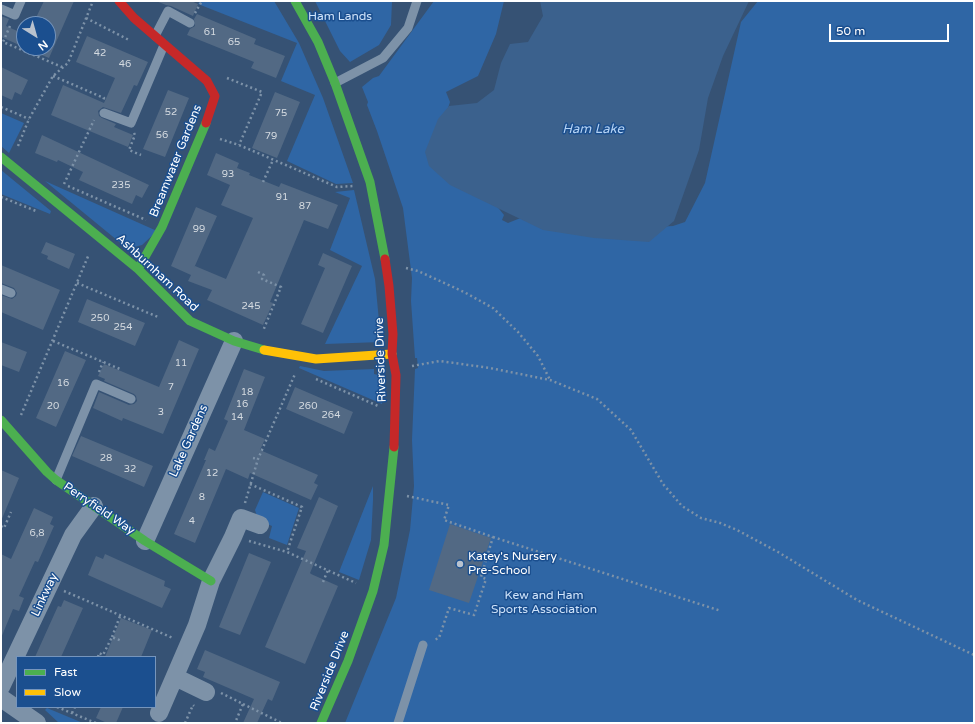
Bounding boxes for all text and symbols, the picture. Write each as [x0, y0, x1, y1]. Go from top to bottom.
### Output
park label: Ham Lands [308, 10, 372, 24]
north arrow [16, 16, 56, 56]
scale bar [831, 16, 951, 42]
text: 50 m [836, 24, 865, 38]
house number: 61 [204, 26, 216, 38]
house number: 65 [228, 36, 240, 48]
text: N [35, 37, 50, 53]
house number: 42 [94, 47, 106, 59]
house number: 46 [119, 58, 131, 70]
street label: Breamwater Gardens [147, 103, 205, 219]
house number: 52 [165, 106, 177, 118]
house number: 75 [275, 107, 287, 119]
water label: Ham Lake [562, 122, 624, 138]
house number: 56 [156, 129, 168, 141]
house number: 79 [265, 130, 277, 142]
house number: 93 [222, 168, 234, 180]
house number: 235 [112, 179, 130, 191]
house number: 91 [276, 191, 288, 203]
house number: 87 [299, 200, 311, 212]
house number: 99 [193, 223, 205, 235]
street label: Ashburnham Road [113, 231, 201, 315]
house number: 245 [242, 300, 260, 312]
house number: 250 [91, 312, 109, 324]
street label: Riverside Drive [372, 317, 390, 403]
house number: 254 [114, 321, 132, 333]
house number: 11 [175, 357, 187, 369]
house number: 16 [57, 377, 69, 389]
house number: 7 [168, 381, 174, 393]
house number: 18 [241, 386, 253, 398]
house number: 16 [236, 398, 248, 410]
house number: 20 [47, 400, 59, 412]
house number: 260 [299, 400, 317, 412]
street label: Lake Gardens [167, 403, 211, 479]
house number: 3 [158, 406, 164, 418]
house number: 264 [322, 409, 340, 421]
house number: 14 [231, 411, 243, 423]
house number: 28 [100, 452, 112, 464]
house number: 32 [124, 463, 136, 475]
house number: 12 [206, 467, 218, 479]
street label: Perryfield Way [60, 480, 138, 538]
house number: 8 [199, 491, 205, 503]
house number: 4 [189, 515, 195, 527]
house number: 6,8 [29, 527, 45, 539]
place label: Katey's Nursery Pre-School [468, 550, 557, 578]
marker: Katey's Nursery Pre-School [455, 559, 465, 569]
street label: Linkway [29, 571, 61, 619]
park label: Kew and Ham Sports Association [491, 589, 597, 617]
street label: Riverside Drive [307, 629, 353, 713]
legend [16, 656, 156, 708]
text: Fast [54, 665, 77, 679]
text: Slow [54, 685, 81, 699]

